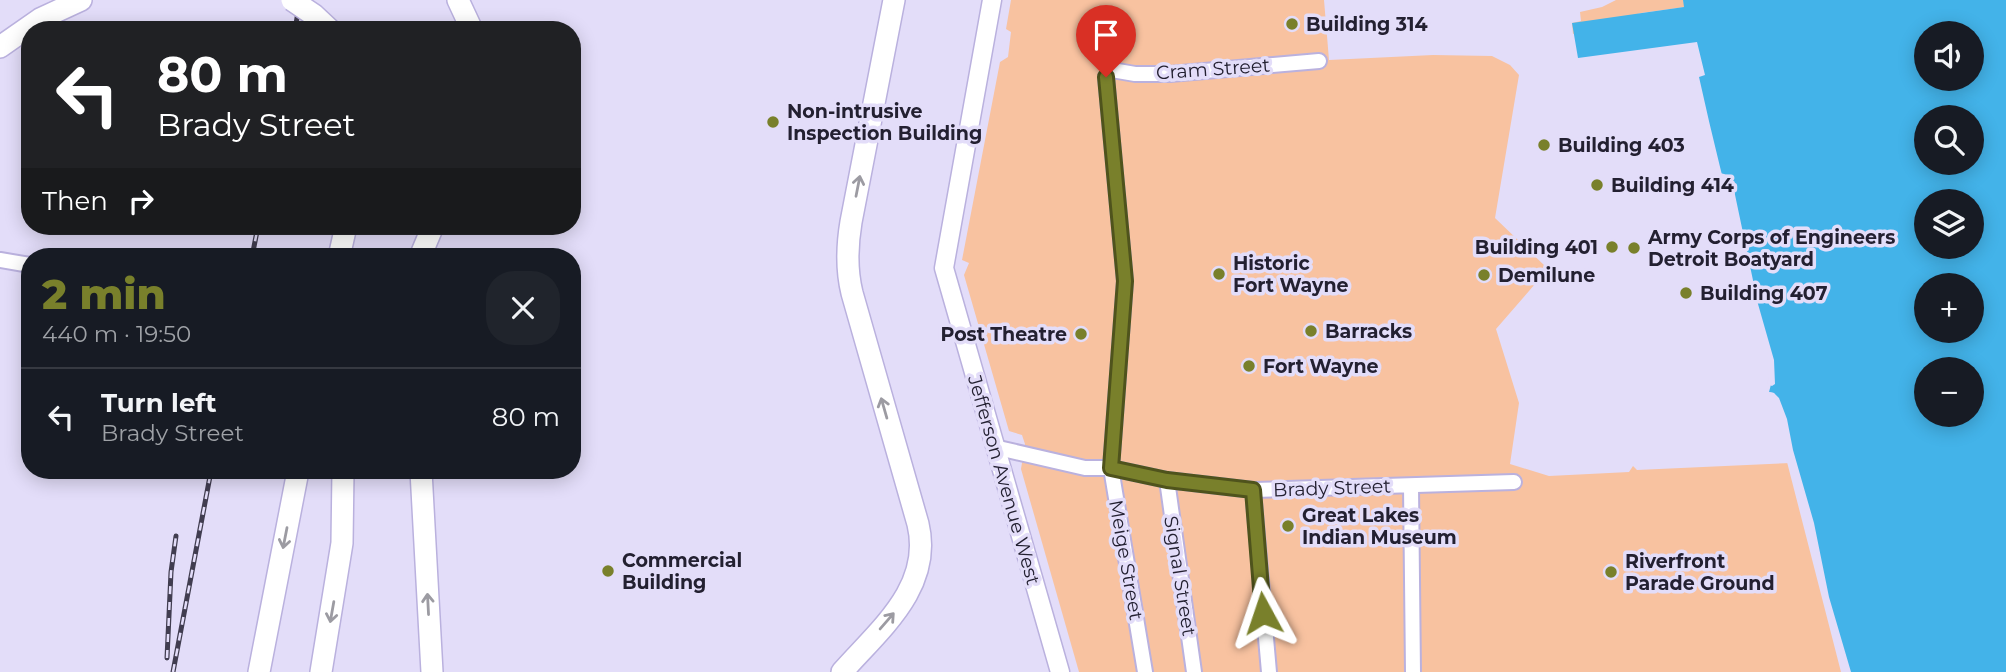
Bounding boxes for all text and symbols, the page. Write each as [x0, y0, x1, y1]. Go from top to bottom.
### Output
pin [1076, 5, 1136, 77]
place label: Building 314 [1306, 13, 1428, 36]
icon: arrive [1087, 16, 1125, 54]
marker: Building 314 [1284, 16, 1300, 32]
map controls [1914, 21, 1984, 427]
button: sound [1914, 21, 1984, 91]
text: 80 m [157, 45, 288, 104]
icon: left [42, 49, 133, 140]
street label: Cram Street [1155, 54, 1271, 84]
place label: Non-intrusive Inspection Building [787, 100, 982, 145]
text: Brady Street [157, 105, 356, 144]
button: search [1914, 105, 1984, 175]
marker: Non-intrusive Inspection Building [765, 114, 781, 130]
place label: Building 403 [1558, 134, 1685, 157]
marker: Building 403 [1536, 137, 1552, 153]
place label: Building 414 [1611, 174, 1734, 197]
one-way arrow [851, 175, 865, 198]
marker: Building 414 [1589, 177, 1605, 193]
icon: right [122, 182, 160, 220]
text: Then [42, 185, 108, 217]
button: layers [1914, 189, 1984, 259]
place label: Army Corps of Engineers Detroit Boatyard [1647, 226, 1895, 271]
place label: Building 401 [1475, 236, 1598, 259]
marker: Building 401 [1604, 239, 1620, 255]
marker: Army Corps of Engineers Detroit Boatyard [1626, 240, 1642, 256]
place label: Historic Fort Wayne [1233, 252, 1349, 297]
place label: Demilune [1498, 264, 1595, 287]
marker: Historic Fort Wayne [1211, 266, 1227, 282]
marker: Demilune [1476, 267, 1492, 283]
text: 2 min [42, 268, 166, 320]
button: close [486, 271, 560, 345]
button: + [1914, 273, 1984, 343]
place label: Building 407 [1700, 282, 1828, 305]
marker: Building 407 [1678, 285, 1694, 301]
text: 440 m · 19:50 [42, 320, 191, 348]
place label: Barracks [1325, 320, 1412, 343]
place label: Post Theatre [940, 323, 1067, 346]
marker: Barracks [1303, 323, 1319, 339]
marker: Post Theatre [1073, 326, 1089, 342]
place label: Fort Wayne [1263, 355, 1379, 378]
button: − [1914, 357, 1984, 427]
marker: Fort Wayne [1241, 358, 1257, 374]
street label: Jefferson Avenue West [963, 372, 1045, 588]
text: Turn left [101, 387, 217, 419]
one-way arrow [877, 397, 890, 419]
icon: left [42, 398, 80, 436]
text: 80 m [492, 401, 560, 433]
text: Brady Street [101, 419, 244, 447]
street label: Brady Street [1273, 474, 1392, 502]
street label: Meige Street [1104, 498, 1148, 622]
place label: Great Lakes Indian Museum [1302, 504, 1457, 549]
street label: Signal Street [1159, 514, 1201, 638]
marker: Great Lakes Indian Museum [1280, 518, 1296, 534]
one-way arrow [277, 526, 291, 549]
place label: Commercial Building [622, 549, 742, 594]
place label: Riverfront Parade Ground [1625, 550, 1775, 595]
marker: Commercial Building [600, 563, 616, 579]
marker: Riverfront Parade Ground [1603, 564, 1619, 580]
position arrow [1226, 576, 1300, 650]
one-way arrow [421, 593, 434, 616]
one-way arrow [325, 600, 338, 623]
one-way arrow [879, 612, 895, 630]

